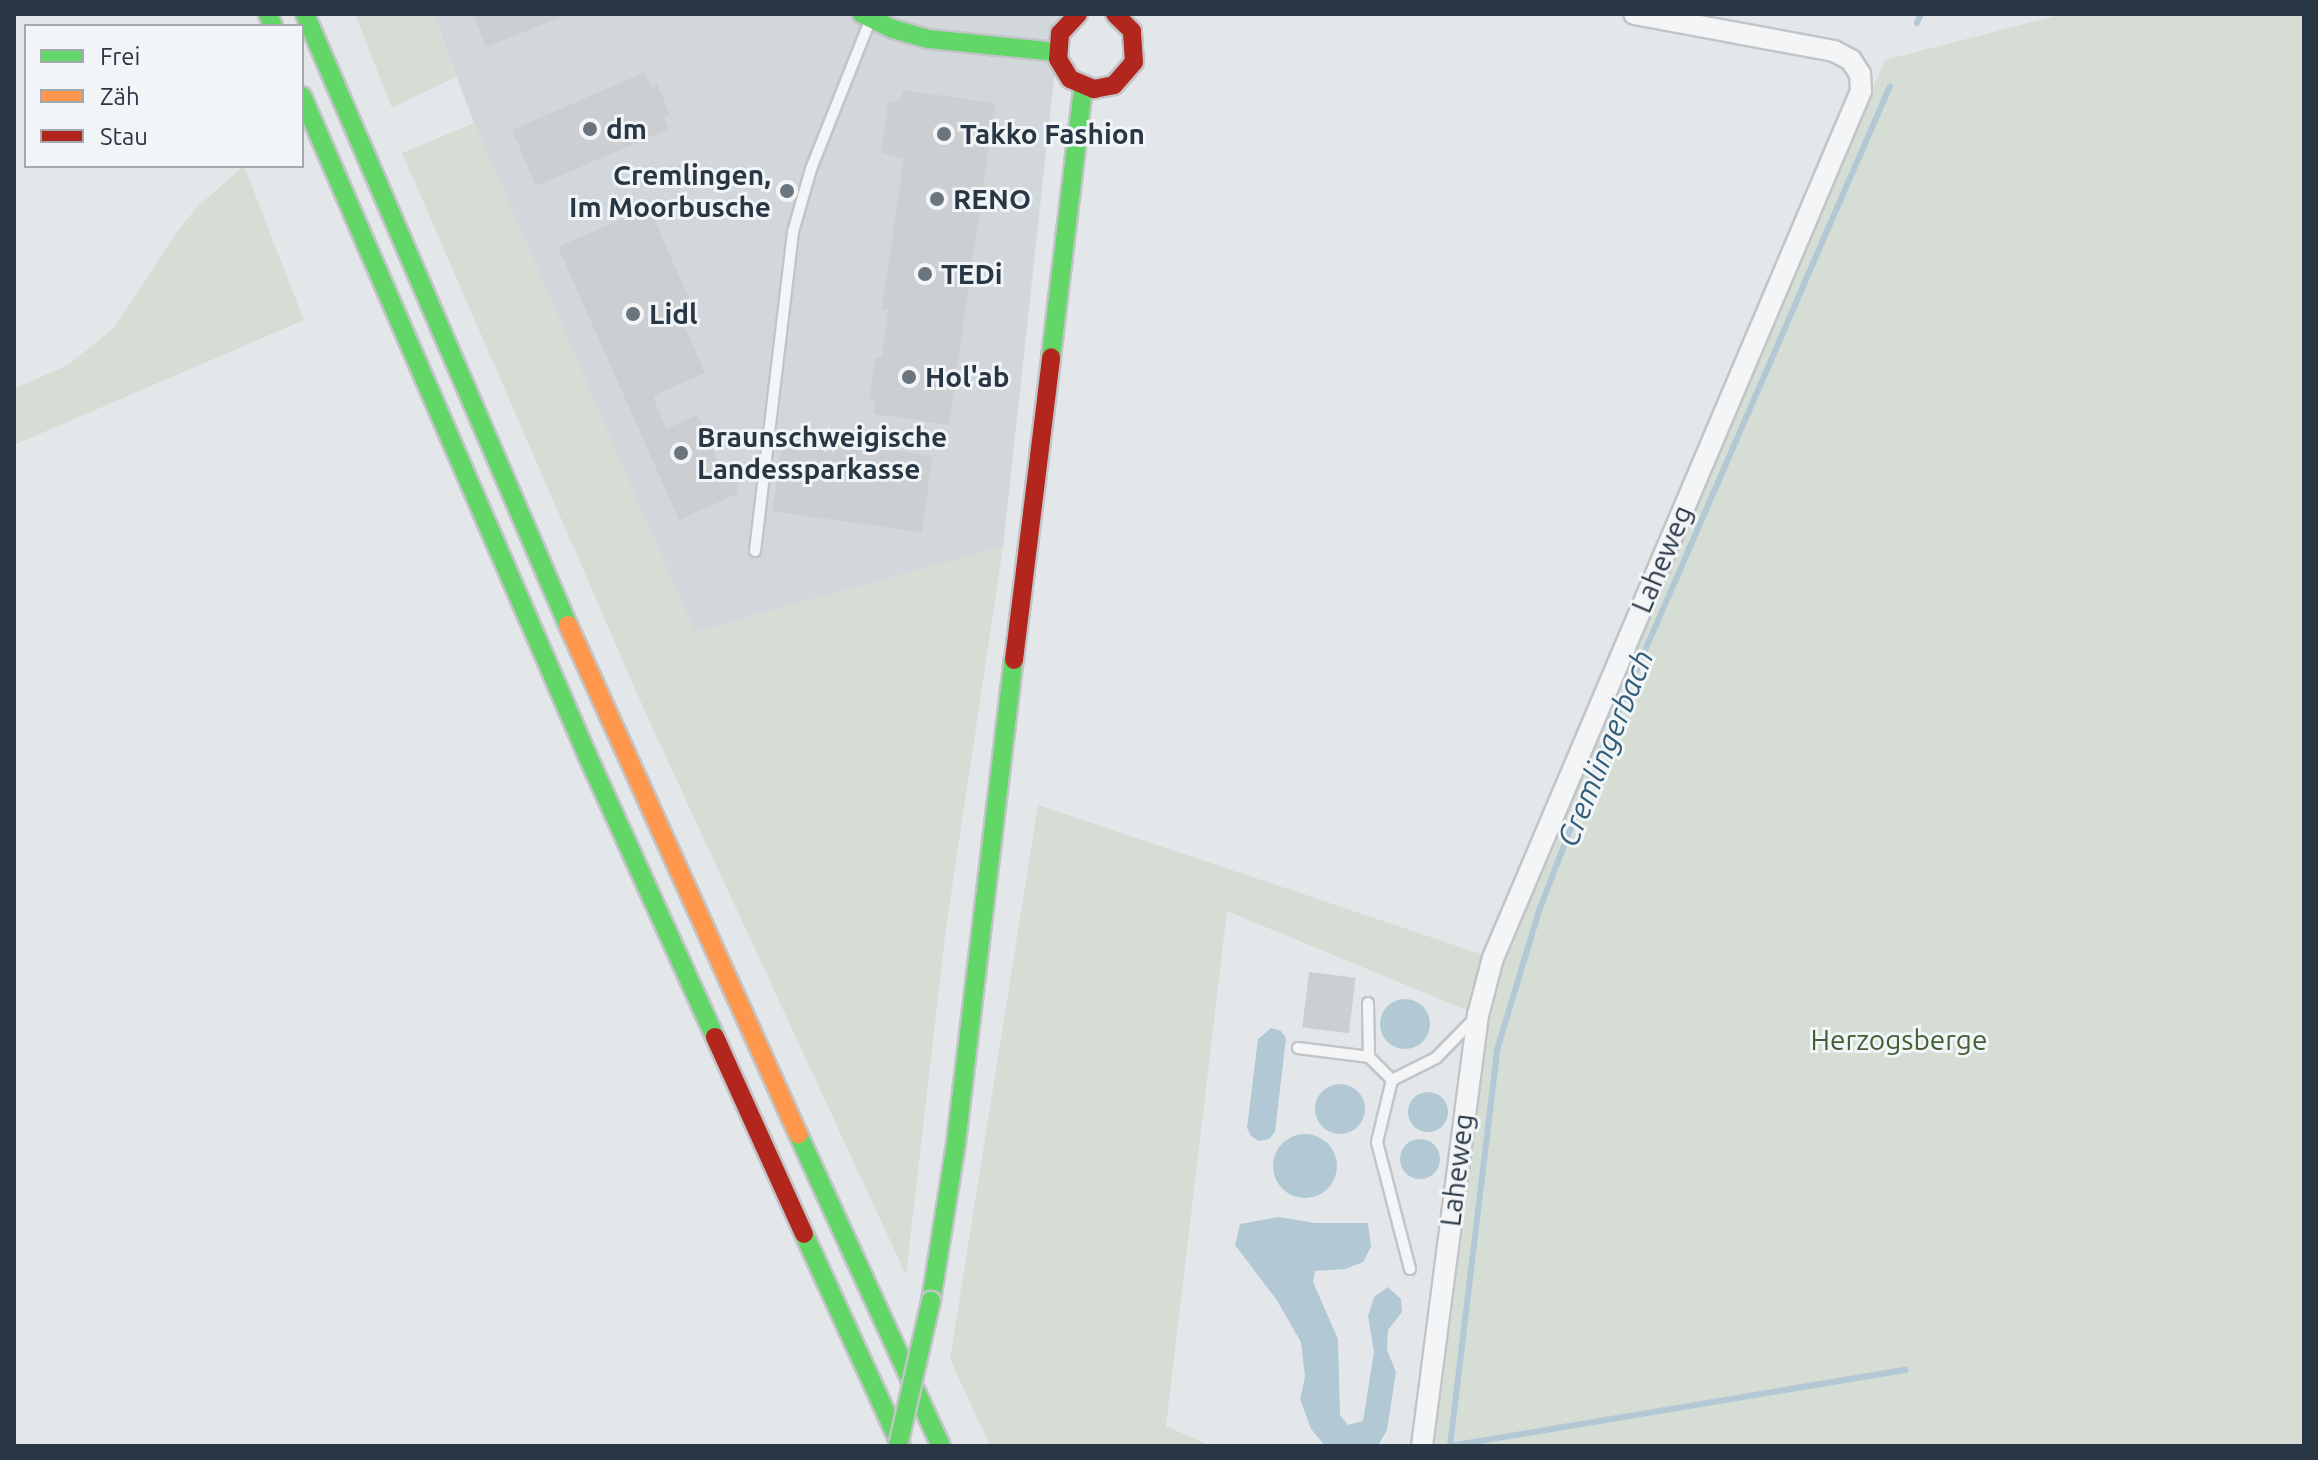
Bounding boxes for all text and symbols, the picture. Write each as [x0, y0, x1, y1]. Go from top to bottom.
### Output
legend [24, 24, 304, 168]
text: Frei [100, 43, 140, 70]
text: Zäh [100, 83, 140, 110]
place label: dm [606, 112, 647, 146]
place label: Takko Fashion [960, 117, 1145, 151]
marker: dm [581, 120, 599, 138]
text: Stau [100, 123, 148, 150]
marker: Takko Fashion [935, 125, 953, 143]
place label: Cremlingen, Im Moorbusche [569, 158, 771, 224]
marker: Cremlingen, Im Moorbusche [778, 182, 796, 200]
place label: RENO [953, 182, 1031, 216]
marker: RENO [928, 190, 946, 208]
place label: TEDi [941, 257, 1003, 291]
marker: TEDi [916, 265, 934, 283]
place label: Lidl [649, 297, 697, 331]
marker: Lidl [624, 305, 642, 323]
place label: Hol'ab [925, 360, 1010, 394]
marker: Hol'ab [900, 368, 918, 386]
place label: Braunschweigische Landessparkasse [697, 420, 947, 486]
marker: Braunschweigische Landessparkasse [672, 444, 690, 462]
street label: Laheweg [1624, 500, 1700, 618]
water label: Cremlingerbach [1549, 644, 1661, 852]
park label: Herzogsberge [1811, 1023, 1987, 1057]
street label: Laheweg [1433, 1112, 1481, 1228]

